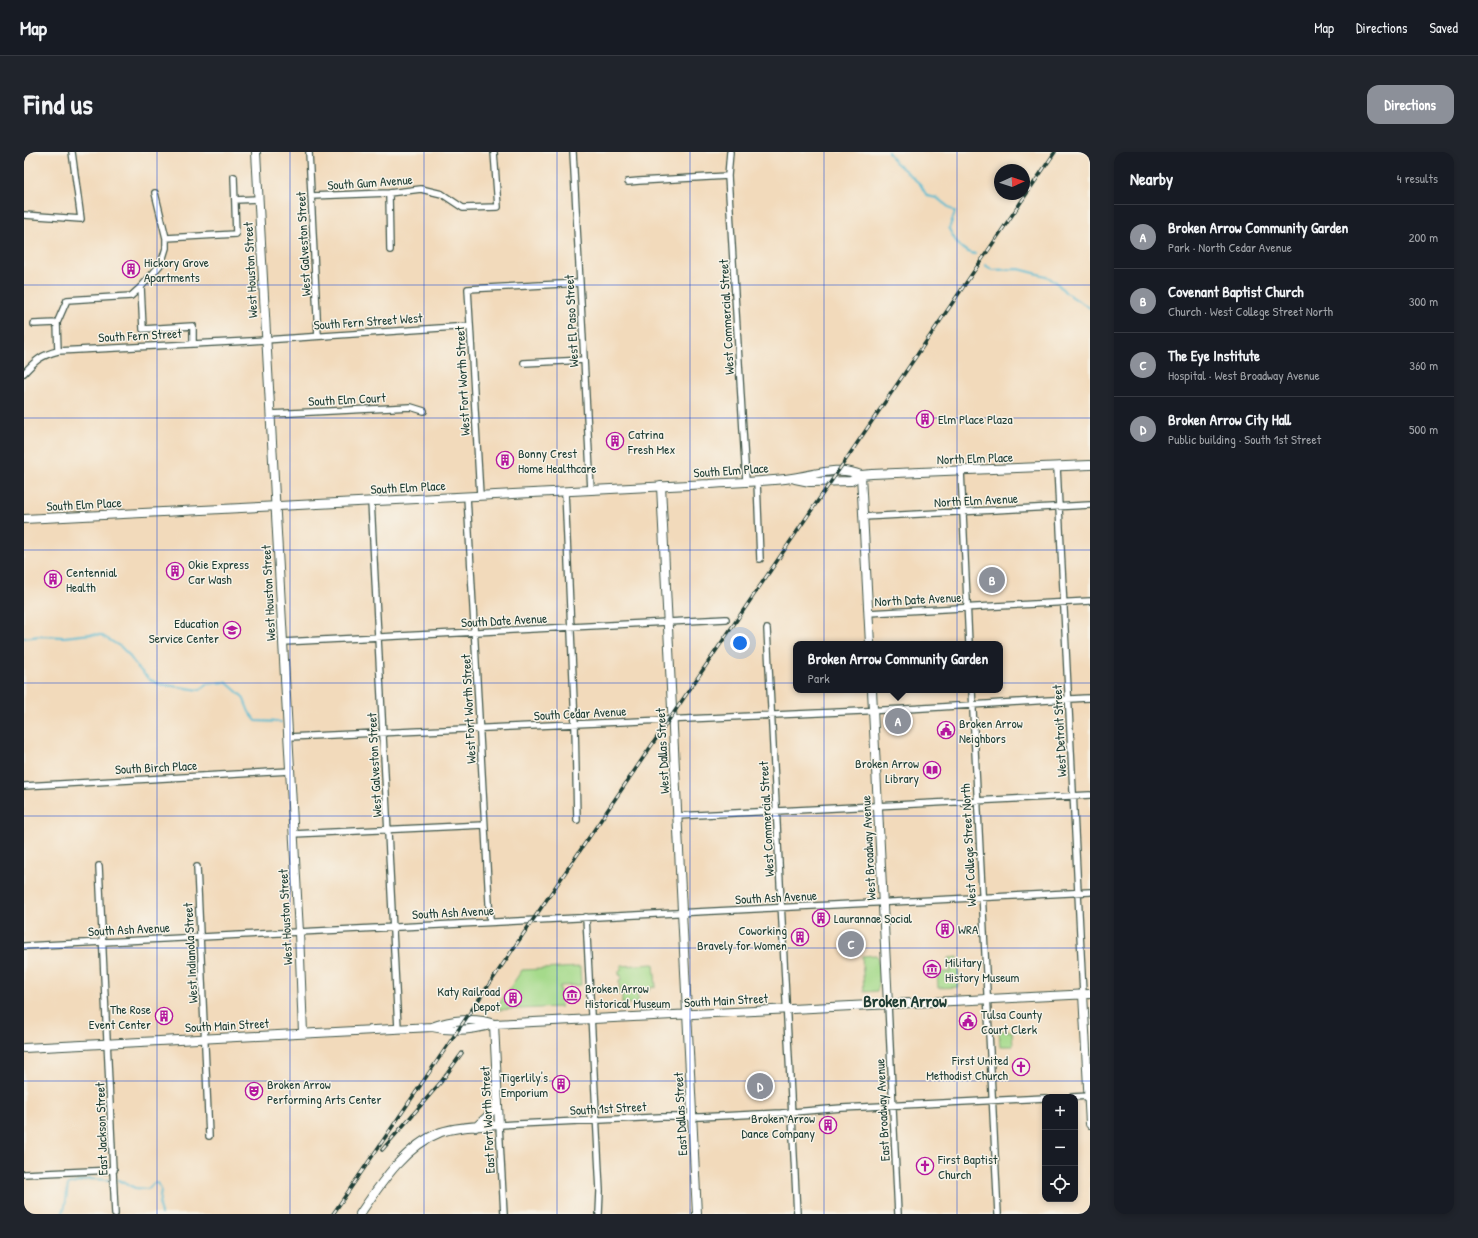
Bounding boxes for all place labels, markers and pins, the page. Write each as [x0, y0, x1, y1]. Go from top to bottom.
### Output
place label: Hickory Grove Apartments [144, 253, 209, 286]
building icon: Hickory Grove Apartments [121, 259, 141, 279]
building icon: Elm Place Plaza [915, 409, 935, 429]
place label: Elm Place Plaza [938, 410, 1013, 428]
place label: Catrina Fresh Mex [627, 425, 675, 458]
building icon: Catrina Fresh Mex [605, 431, 625, 451]
place label: Bonny Crest Home Healthcare [518, 444, 596, 477]
building icon: Bonny Crest Home Healthcare [495, 450, 515, 470]
place label: Okie Express Car Wash [188, 555, 249, 588]
building icon: Okie Express Car Wash [165, 561, 185, 581]
place label: Centennial Health [66, 563, 118, 596]
pin: B [979, 565, 1005, 595]
building icon: Centennial Health [43, 569, 63, 589]
place label: Education Service Center [149, 614, 219, 647]
school or university icon: Education Service Center [222, 620, 242, 640]
pin: A [885, 706, 911, 736]
place label: Broken Arrow Neighbors [959, 714, 1023, 747]
public building icon: Broken Arrow Neighbors [936, 720, 956, 740]
place label: Broken Arrow Library [855, 754, 919, 787]
library icon: Broken Arrow Library [922, 760, 942, 780]
building icon: Laurannae Social [811, 908, 831, 928]
place label: Laurannae Social [834, 909, 913, 927]
building icon: WRA [935, 919, 955, 939]
place label: WRA [958, 920, 979, 938]
place label: Coworking Bravely for Women [697, 921, 787, 954]
building icon: Coworking Bravely for Women [790, 927, 810, 947]
pin: C [838, 929, 864, 959]
place label: Military History Museum [945, 953, 1020, 986]
museum icon: Military History Museum [922, 959, 942, 979]
place label: Broken Arrow Historical Museum [585, 979, 671, 1012]
place label: Katy Railroad Depot [437, 982, 501, 1015]
museum icon: Broken Arrow Historical Museum [562, 985, 582, 1005]
building icon: Katy Railroad Depot [503, 988, 523, 1008]
place label: The Rose Event Center [89, 1000, 151, 1033]
place label: Tulsa County Court Clerk [981, 1005, 1043, 1038]
building icon: The Rose Event Center [154, 1006, 174, 1026]
public building icon: Tulsa County Court Clerk [958, 1011, 978, 1031]
place label: First United Methodist Church [926, 1051, 1009, 1084]
church icon: First United Methodist Church [1011, 1057, 1031, 1077]
place label: Tigerlily's Emporium [501, 1068, 548, 1101]
pin: D [747, 1071, 773, 1101]
building icon: Tigerlily's Emporium [551, 1074, 571, 1094]
place label: Broken Arrow Performing Arts Center [267, 1075, 381, 1108]
theatre icon: Broken Arrow Performing Arts Center [244, 1081, 264, 1101]
place label: Broken Arrow Dance Company [741, 1109, 816, 1142]
building icon: Broken Arrow Dance Company [818, 1115, 838, 1135]
place label: First Baptist Church [937, 1150, 998, 1183]
church icon: First Baptist Church [915, 1156, 935, 1176]

